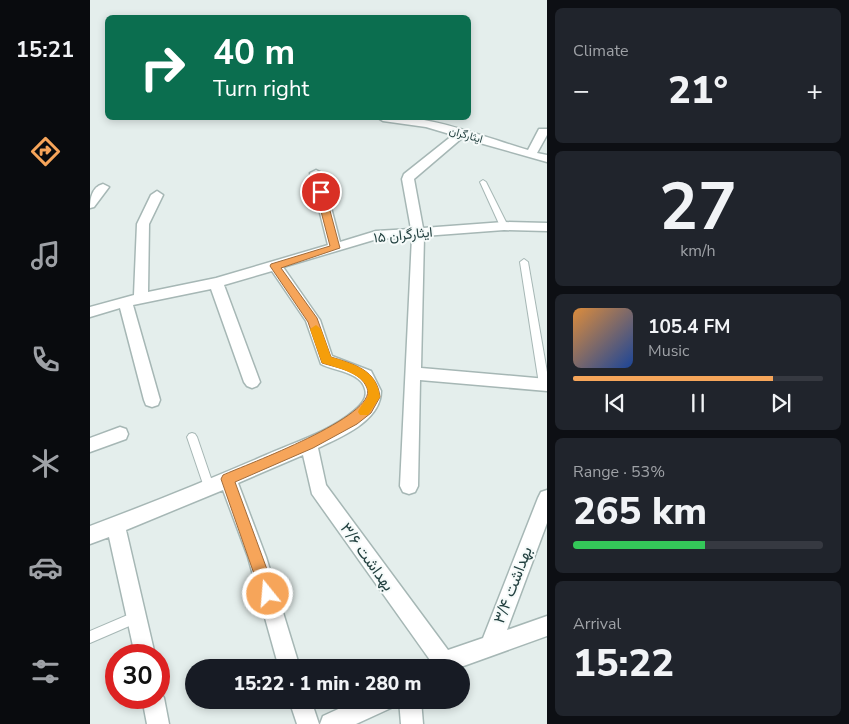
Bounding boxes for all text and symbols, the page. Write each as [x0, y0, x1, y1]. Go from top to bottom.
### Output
text: 40 m [213, 29, 295, 76]
text: 15:21 [16, 35, 74, 65]
icon: right [130, 35, 195, 100]
text: Climate [573, 40, 628, 62]
text: 21° [668, 65, 728, 116]
text: − [573, 72, 590, 110]
text: + [806, 72, 823, 110]
text: Turn right [213, 74, 309, 104]
street label: ایثارگران [448, 123, 484, 147]
icon: directions [28, 134, 63, 169]
text: 27 [659, 163, 737, 252]
pin [300, 171, 342, 213]
icon: arrive [307, 178, 335, 206]
street label: ایثارگران ۱۵ [372, 222, 434, 248]
icon: music [28, 238, 63, 273]
text: km/h [680, 240, 716, 262]
text: 105.4 FM [648, 314, 731, 340]
text: Music [648, 340, 689, 362]
icon: phone [28, 342, 63, 377]
icon: previous [601, 389, 629, 417]
icon: pause [684, 389, 712, 417]
icon: next [767, 389, 795, 417]
icon: climate [28, 446, 63, 481]
text: Range · 53% [573, 461, 665, 483]
text: 265 km [573, 486, 707, 537]
street label: بهداشت ۳/۶ [335, 518, 399, 596]
street label: بهداشت ۳/۴ [488, 543, 538, 627]
icon: car [28, 550, 63, 585]
position arrow [241, 567, 293, 619]
text: Arrival [573, 613, 621, 635]
text: 15:22 [573, 638, 674, 689]
speed limit sign: 30 [105, 644, 170, 709]
icon: filters [28, 654, 63, 689]
text: 15:22 · 1 min · 280 m [234, 671, 421, 697]

